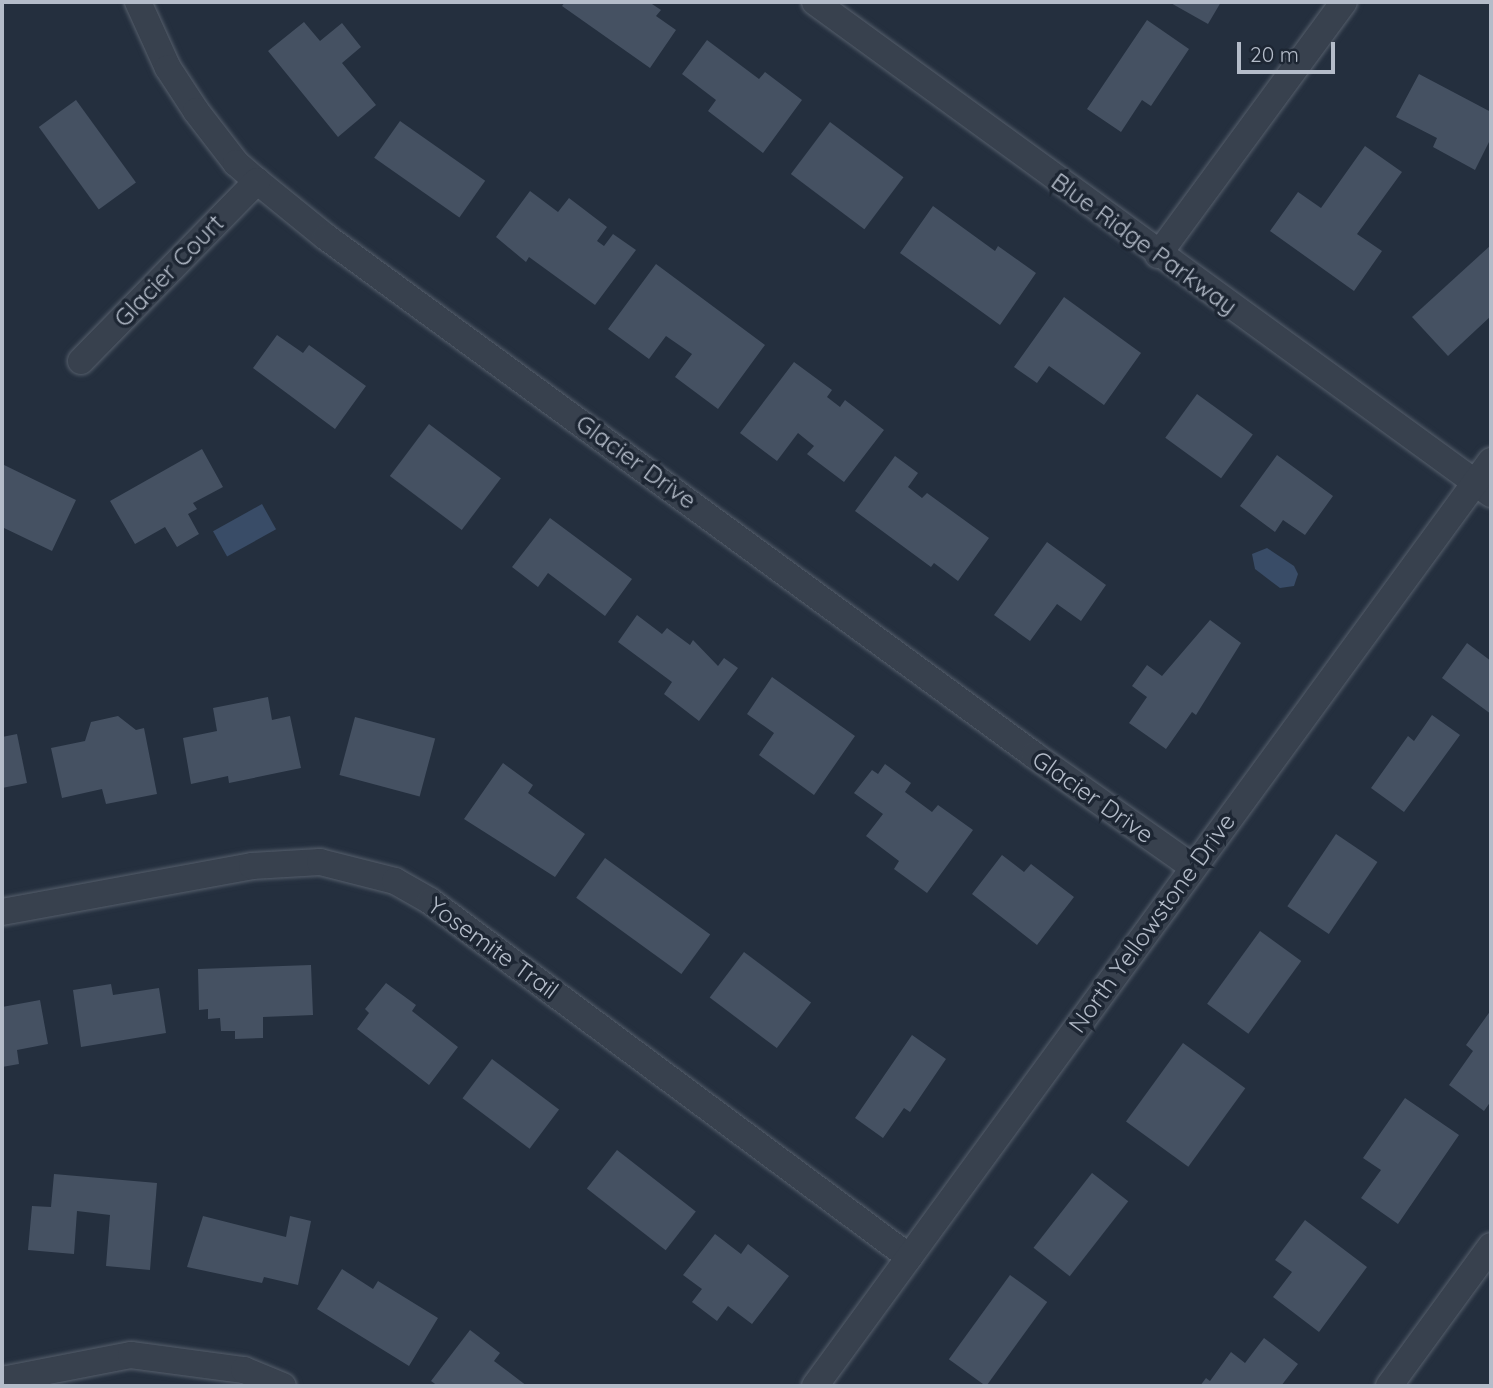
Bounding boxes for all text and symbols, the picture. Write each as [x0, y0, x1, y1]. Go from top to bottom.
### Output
scale bar [1241, 28, 1339, 72]
text: 20 m [1250, 41, 1299, 67]
street label: Blue Ridge Parkway [1046, 167, 1242, 321]
street label: Glacier Court [108, 209, 230, 333]
street label: Glacier Drive [570, 409, 702, 515]
street label: Glacier Drive [1027, 745, 1159, 849]
street label: North Yellowstone Drive [1063, 808, 1241, 1038]
street label: Yosemite Trail [422, 891, 564, 1005]

